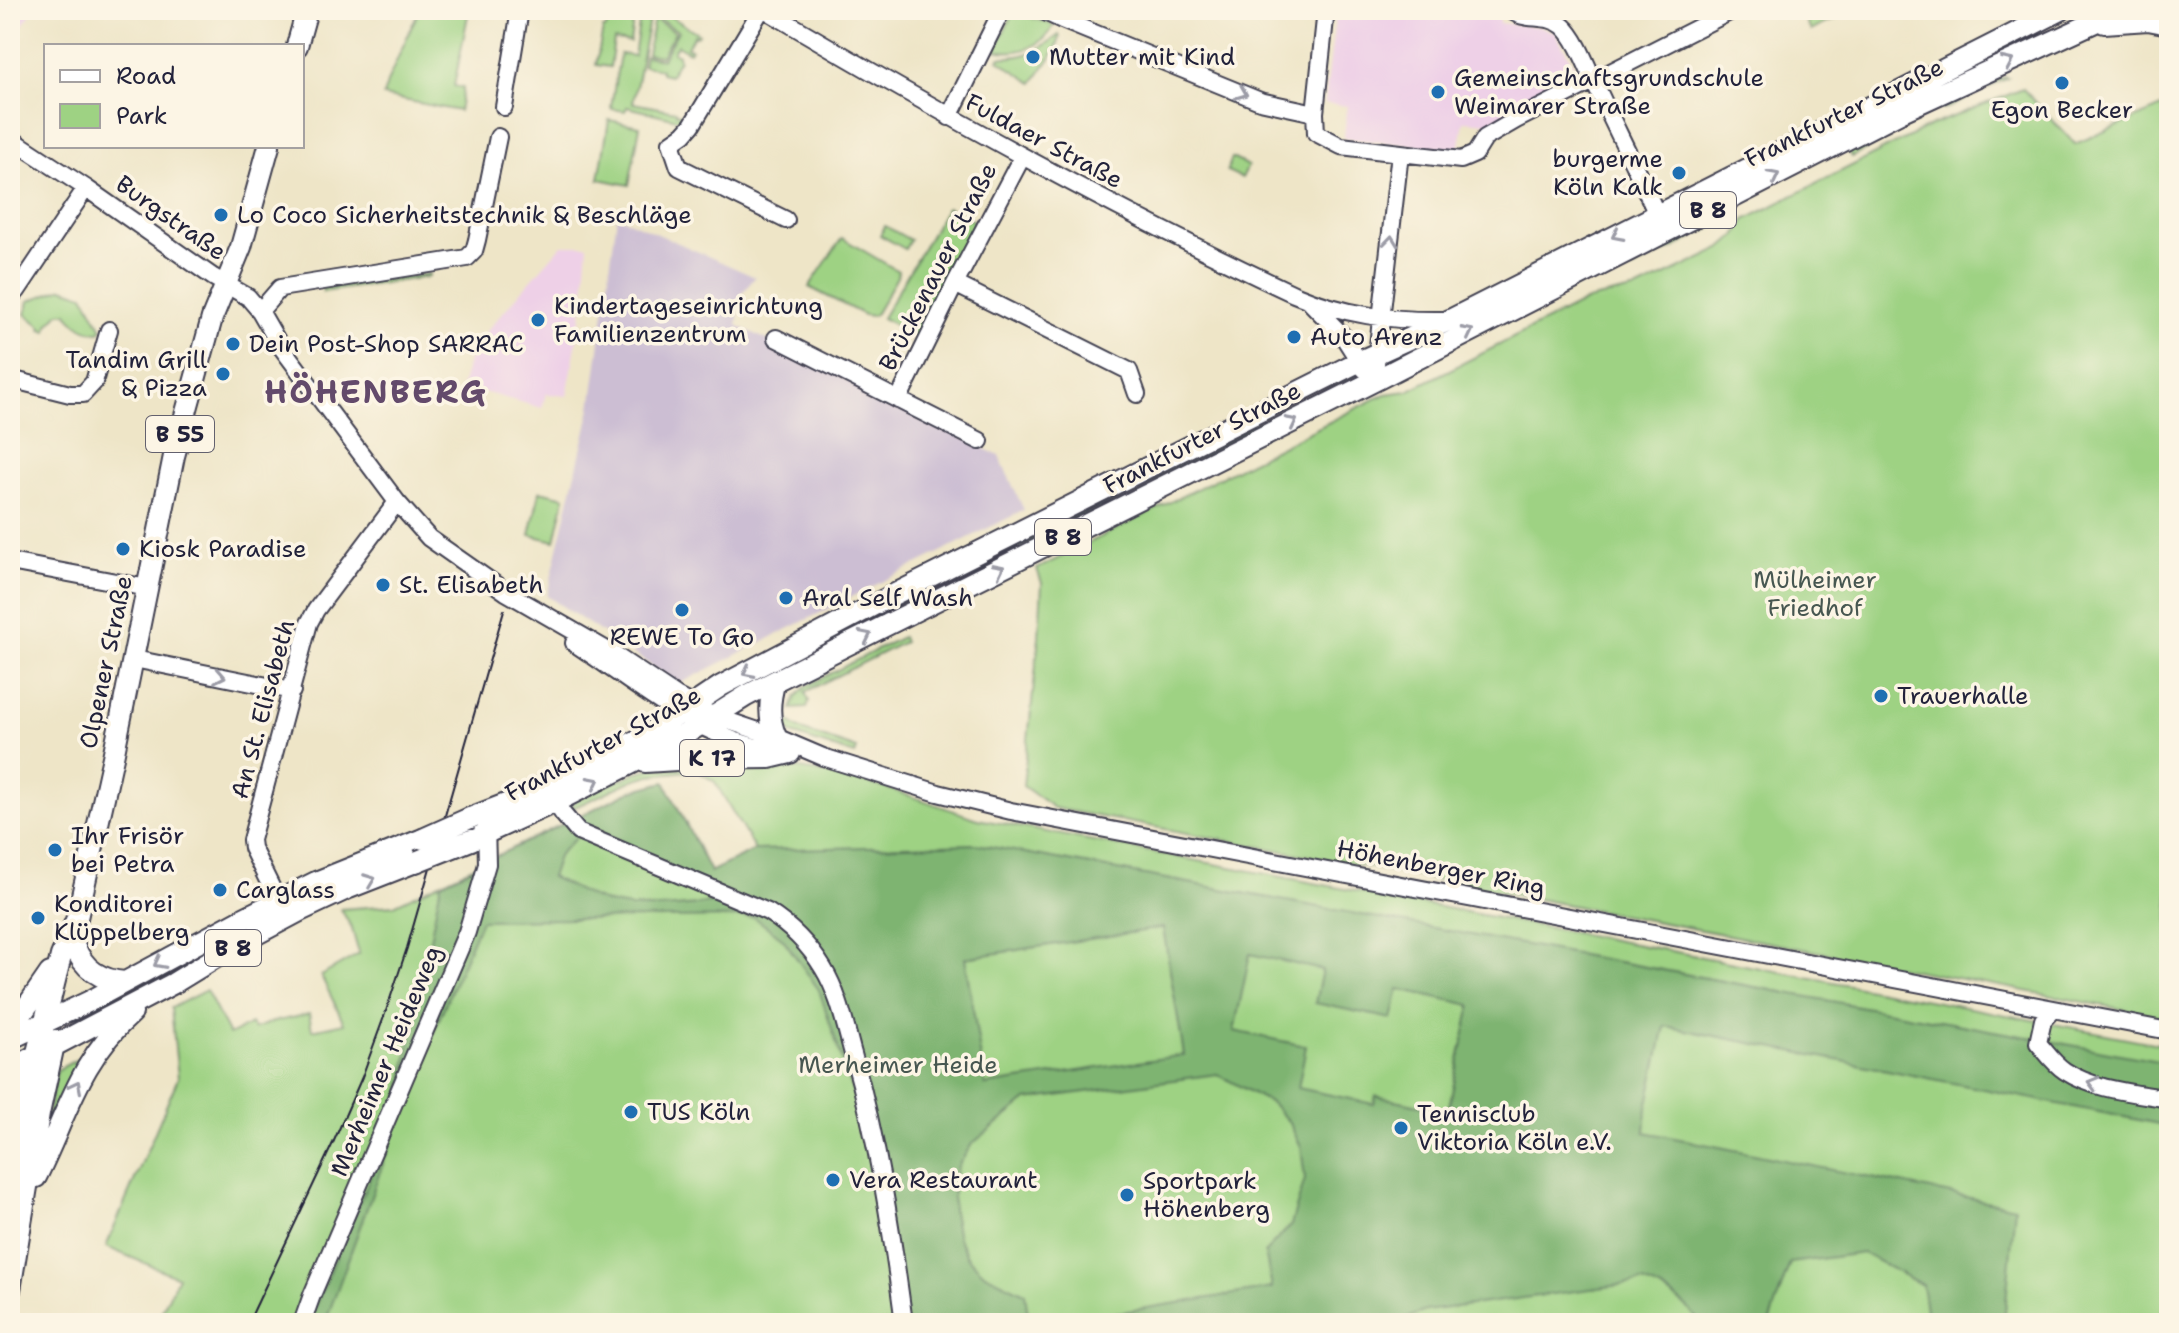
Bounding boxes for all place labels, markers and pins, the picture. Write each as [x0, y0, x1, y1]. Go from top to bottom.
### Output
place label: Mutter mit Kind [1049, 41, 1235, 73]
marker: Mutter mit Kind [1024, 48, 1042, 66]
place label: Gemeinschaftsgrundschule Weimarer Straße [1454, 62, 1764, 122]
marker: Egon Becker [2053, 74, 2071, 92]
marker: Gemeinschaftsgrundschule Weimarer Straße [1429, 83, 1447, 101]
place label: Egon Becker [1991, 94, 2133, 126]
place label: burgerme Köln Kalk [1552, 143, 1663, 203]
marker: burgerme Köln Kalk [1670, 164, 1688, 182]
place label: Lo Coco Sicherheitstechnik & Beschläge [237, 199, 692, 231]
marker: Lo Coco Sicherheitstechnik & Beschläge [212, 206, 230, 224]
place label: Kindertageseinrichtung Familienzentrum [554, 290, 823, 350]
marker: Kindertageseinrichtung Familienzentrum [529, 311, 547, 329]
place label: Auto Arenz [1310, 321, 1443, 353]
place label: Dein Post-Shop SARRAC [249, 328, 524, 360]
marker: Auto Arenz [1285, 328, 1303, 346]
marker: Dein Post-Shop SARRAC [224, 335, 242, 353]
place label: Tandim Grill & Pizza [65, 344, 208, 404]
marker: Tandim Grill & Pizza [214, 365, 232, 383]
place label: Kiosk Paradise [139, 533, 307, 565]
marker: Kiosk Paradise [114, 540, 132, 558]
place label: St. Elisabeth [399, 569, 543, 601]
marker: St. Elisabeth [374, 576, 392, 594]
place label: Aral Self Wash [802, 582, 973, 614]
marker: Aral Self Wash [777, 589, 795, 607]
marker: REWE To Go [673, 601, 691, 619]
place label: REWE To Go [610, 621, 754, 653]
place label: Trauerhalle [1897, 680, 2029, 712]
marker: Trauerhalle [1872, 687, 1890, 705]
place label: Ihr Frisör bei Petra [71, 820, 184, 880]
marker: Ihr Frisör bei Petra [46, 841, 64, 859]
place label: Carglass [236, 874, 335, 906]
marker: Carglass [211, 881, 229, 899]
place label: Konditorei Klüppelberg [54, 888, 190, 948]
marker: Konditorei Klüppelberg [29, 909, 47, 927]
place label: TUS Köln [647, 1096, 750, 1128]
place label: Tennisclub Viktoria Köln e.V. [1417, 1098, 1612, 1158]
marker: TUS Köln [622, 1103, 640, 1121]
marker: Tennisclub Viktoria Köln e.V. [1392, 1119, 1410, 1137]
place label: Vera Restaurant [849, 1164, 1038, 1196]
place label: Sportpark Höhenberg [1143, 1165, 1270, 1225]
marker: Vera Restaurant [824, 1171, 842, 1189]
marker: Sportpark Höhenberg [1118, 1186, 1136, 1204]

